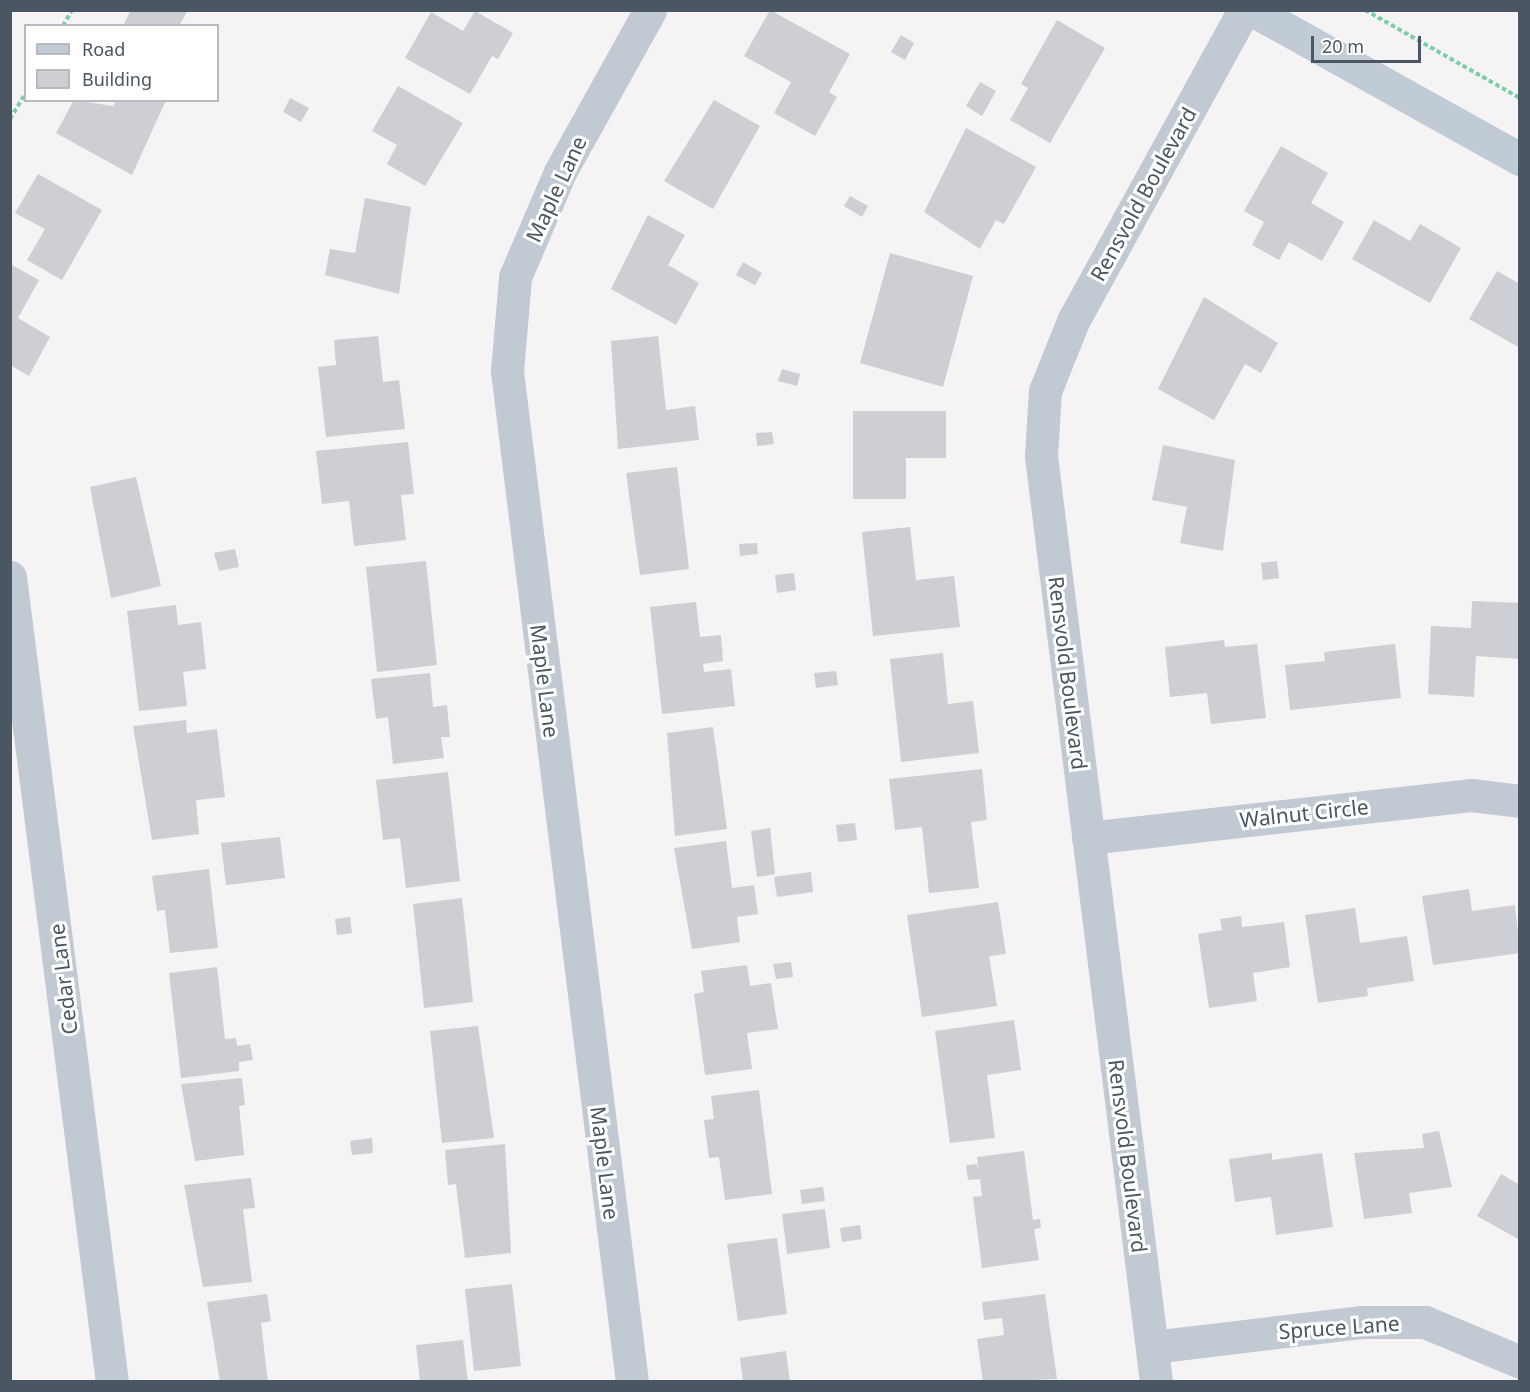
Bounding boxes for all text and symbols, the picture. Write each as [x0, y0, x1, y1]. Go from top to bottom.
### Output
legend [24, 24, 219, 102]
scale bar [1314, 24, 1424, 62]
text: 20 m [1322, 34, 1364, 58]
text: Road [82, 37, 125, 61]
text: Building [82, 67, 152, 91]
street label: Rensvold Boulevard [1085, 103, 1201, 285]
street label: Maple Lane [520, 132, 592, 246]
street label: Rensvold Boulevard [1044, 575, 1092, 771]
street label: Maple Lane [526, 623, 564, 739]
street label: Walnut Circle [1238, 794, 1370, 832]
street label: Cedar Lane [44, 922, 82, 1036]
street label: Rensvold Boulevard [1104, 1058, 1152, 1254]
street label: Maple Lane [586, 1105, 624, 1221]
street label: Spruce Lane [1278, 1310, 1400, 1344]

